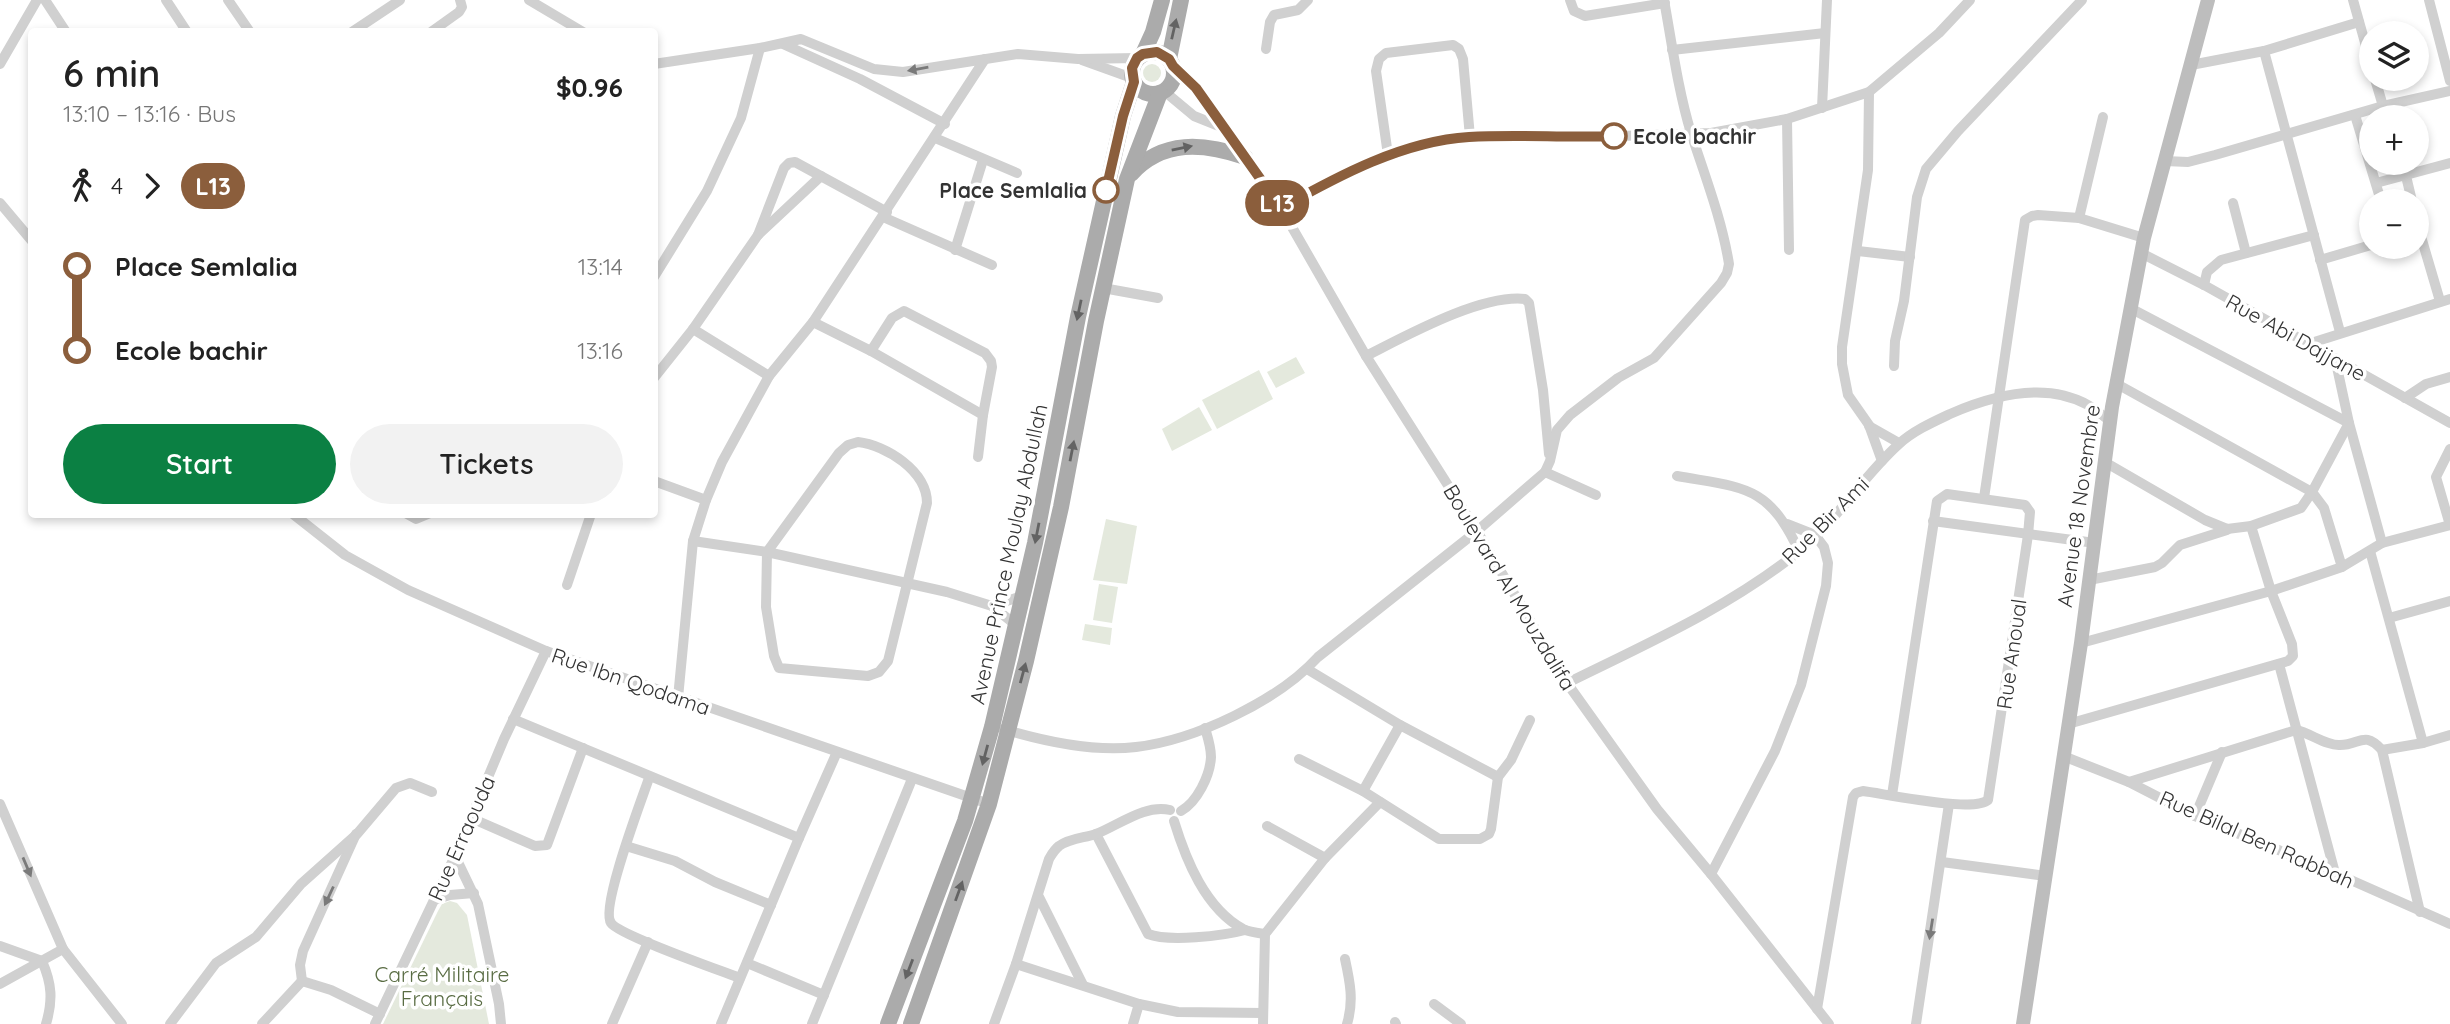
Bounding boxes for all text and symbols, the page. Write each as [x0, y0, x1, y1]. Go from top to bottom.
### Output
one-way arrow [1169, 18, 1180, 40]
map controls [2359, 21, 2429, 259]
button: layers [2359, 21, 2429, 91]
text: 6 min [63, 49, 160, 97]
one-way arrow [907, 64, 929, 75]
text: $0.96 [556, 71, 623, 104]
text: 13:10 – 13:16 · Bus [63, 99, 236, 128]
button: + [2359, 105, 2429, 175]
marker: Ecole bachir [1601, 123, 1627, 149]
place label: Ecole bachir [1633, 123, 1756, 149]
one-way arrow [1171, 142, 1193, 153]
icon: walk [63, 167, 101, 205]
icon: forward [133, 167, 171, 205]
text: 4 [111, 171, 123, 200]
text: L13 [195, 171, 231, 201]
place label: Place Semlalia [939, 177, 1087, 203]
marker: Place Semlalia [1093, 177, 1119, 203]
line badge: L13 [1237, 180, 1317, 226]
text: L13 [1259, 188, 1295, 218]
button: − [2359, 189, 2429, 259]
text: Place Semlalia [115, 250, 298, 283]
text: 13:14 [578, 252, 623, 281]
street label: Rue Abi Dajjane [2221, 288, 2371, 386]
one-way arrow [1074, 299, 1085, 321]
text: Ecole bachir [115, 334, 268, 367]
text: 13:16 [577, 336, 623, 365]
street label: Avenue Prince Moulay Abdullah [963, 402, 1053, 706]
street label: Avenue 18 Novembre [2051, 403, 2105, 609]
button: Start [63, 424, 336, 504]
button: Tickets [350, 424, 623, 504]
one-way arrow [1067, 439, 1078, 461]
street label: Rue Bir Ami [1776, 471, 1874, 569]
street label: Boulevard Al Mouzdalifa [1438, 479, 1582, 695]
one-way arrow [1031, 522, 1042, 544]
street label: Rue Anoual [1990, 597, 2032, 711]
street label: Rue Ibn Qodama [548, 642, 714, 720]
one-way arrow [1018, 662, 1028, 683]
one-way arrow [979, 744, 990, 766]
street label: Rue Erraouda [422, 771, 500, 905]
street label: Rue Bilal Ben Rabbah [2156, 784, 2358, 894]
one-way arrow [22, 856, 33, 877]
one-way arrow [954, 880, 965, 901]
one-way arrow [324, 886, 335, 906]
one-way arrow [1925, 918, 1936, 940]
one-way arrow [903, 958, 914, 979]
park label: Carré Militaire Français [375, 961, 509, 1011]

